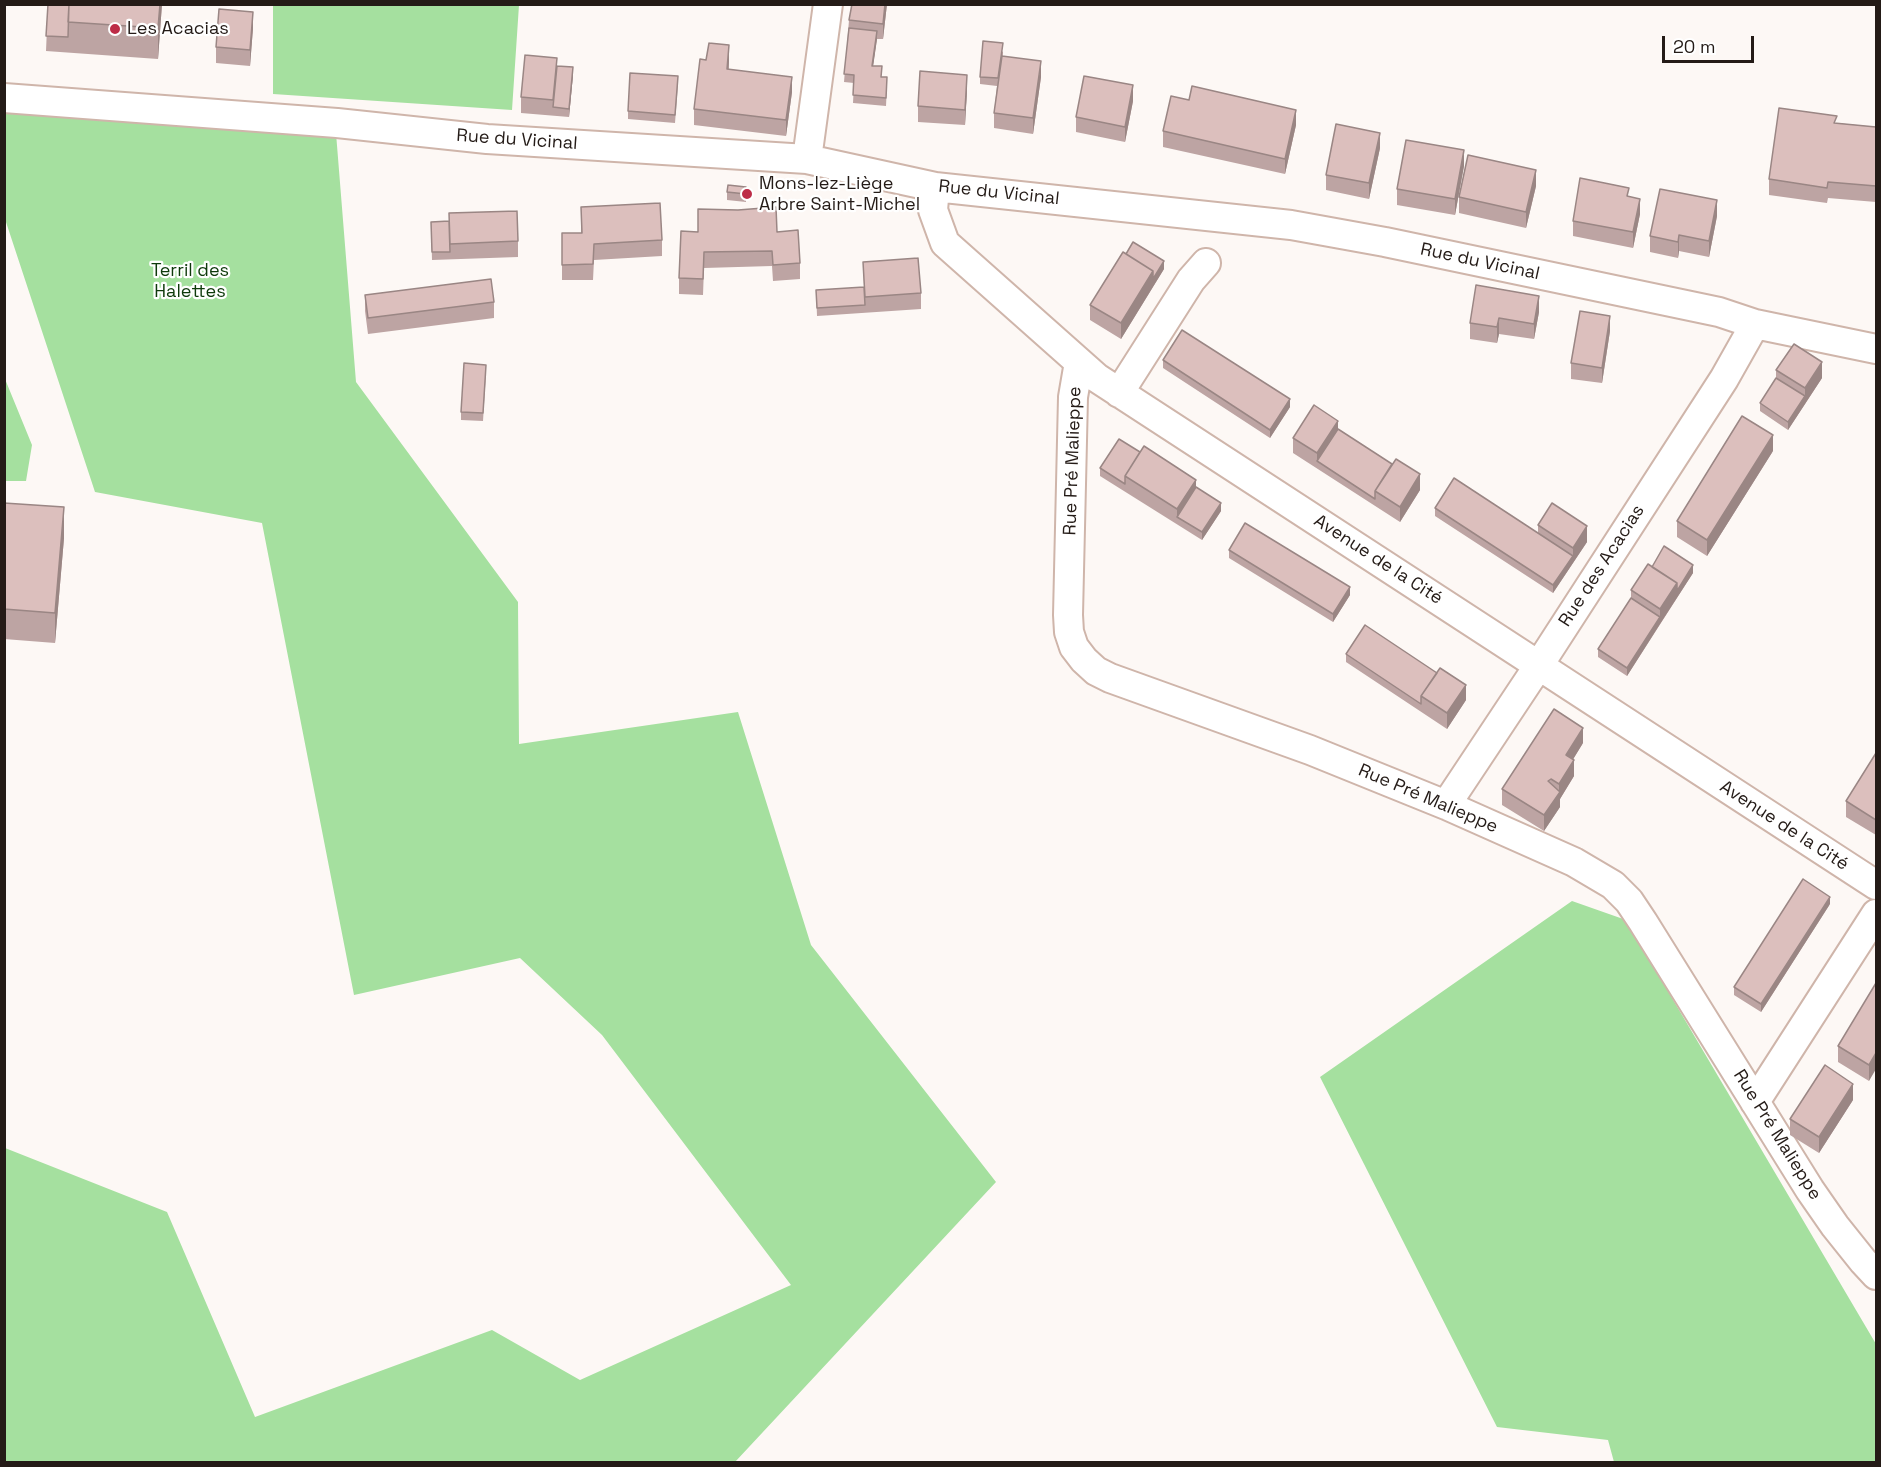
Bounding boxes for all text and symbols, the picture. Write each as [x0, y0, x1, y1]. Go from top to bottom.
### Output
place label: Les Acacias [127, 18, 229, 40]
marker: Les Acacias [108, 22, 122, 36]
scale bar [1665, 24, 1756, 62]
text: 20 m [1673, 35, 1716, 58]
street label: Rue du Vicinal [456, 125, 578, 155]
place label: Mons-lez-Liège Arbre Saint-Michel [759, 173, 920, 216]
street label: Rue du Vicinal [937, 176, 1061, 210]
marker: Mons-lez-Liège Arbre Saint-Michel [740, 187, 754, 201]
street label: Rue du Vicinal [1418, 239, 1542, 285]
park label: Terril des Halettes [151, 260, 229, 302]
street label: Rue Pré Malieppe [1060, 386, 1086, 536]
street label: Rue des Acacias [1555, 501, 1649, 631]
street label: Avenue de la Cité [1310, 510, 1446, 610]
street label: Rue Pré Malieppe [1355, 760, 1501, 838]
street label: Avenue de la Cité [1716, 776, 1852, 876]
street label: Rue Pré Malieppe [1728, 1066, 1826, 1204]

